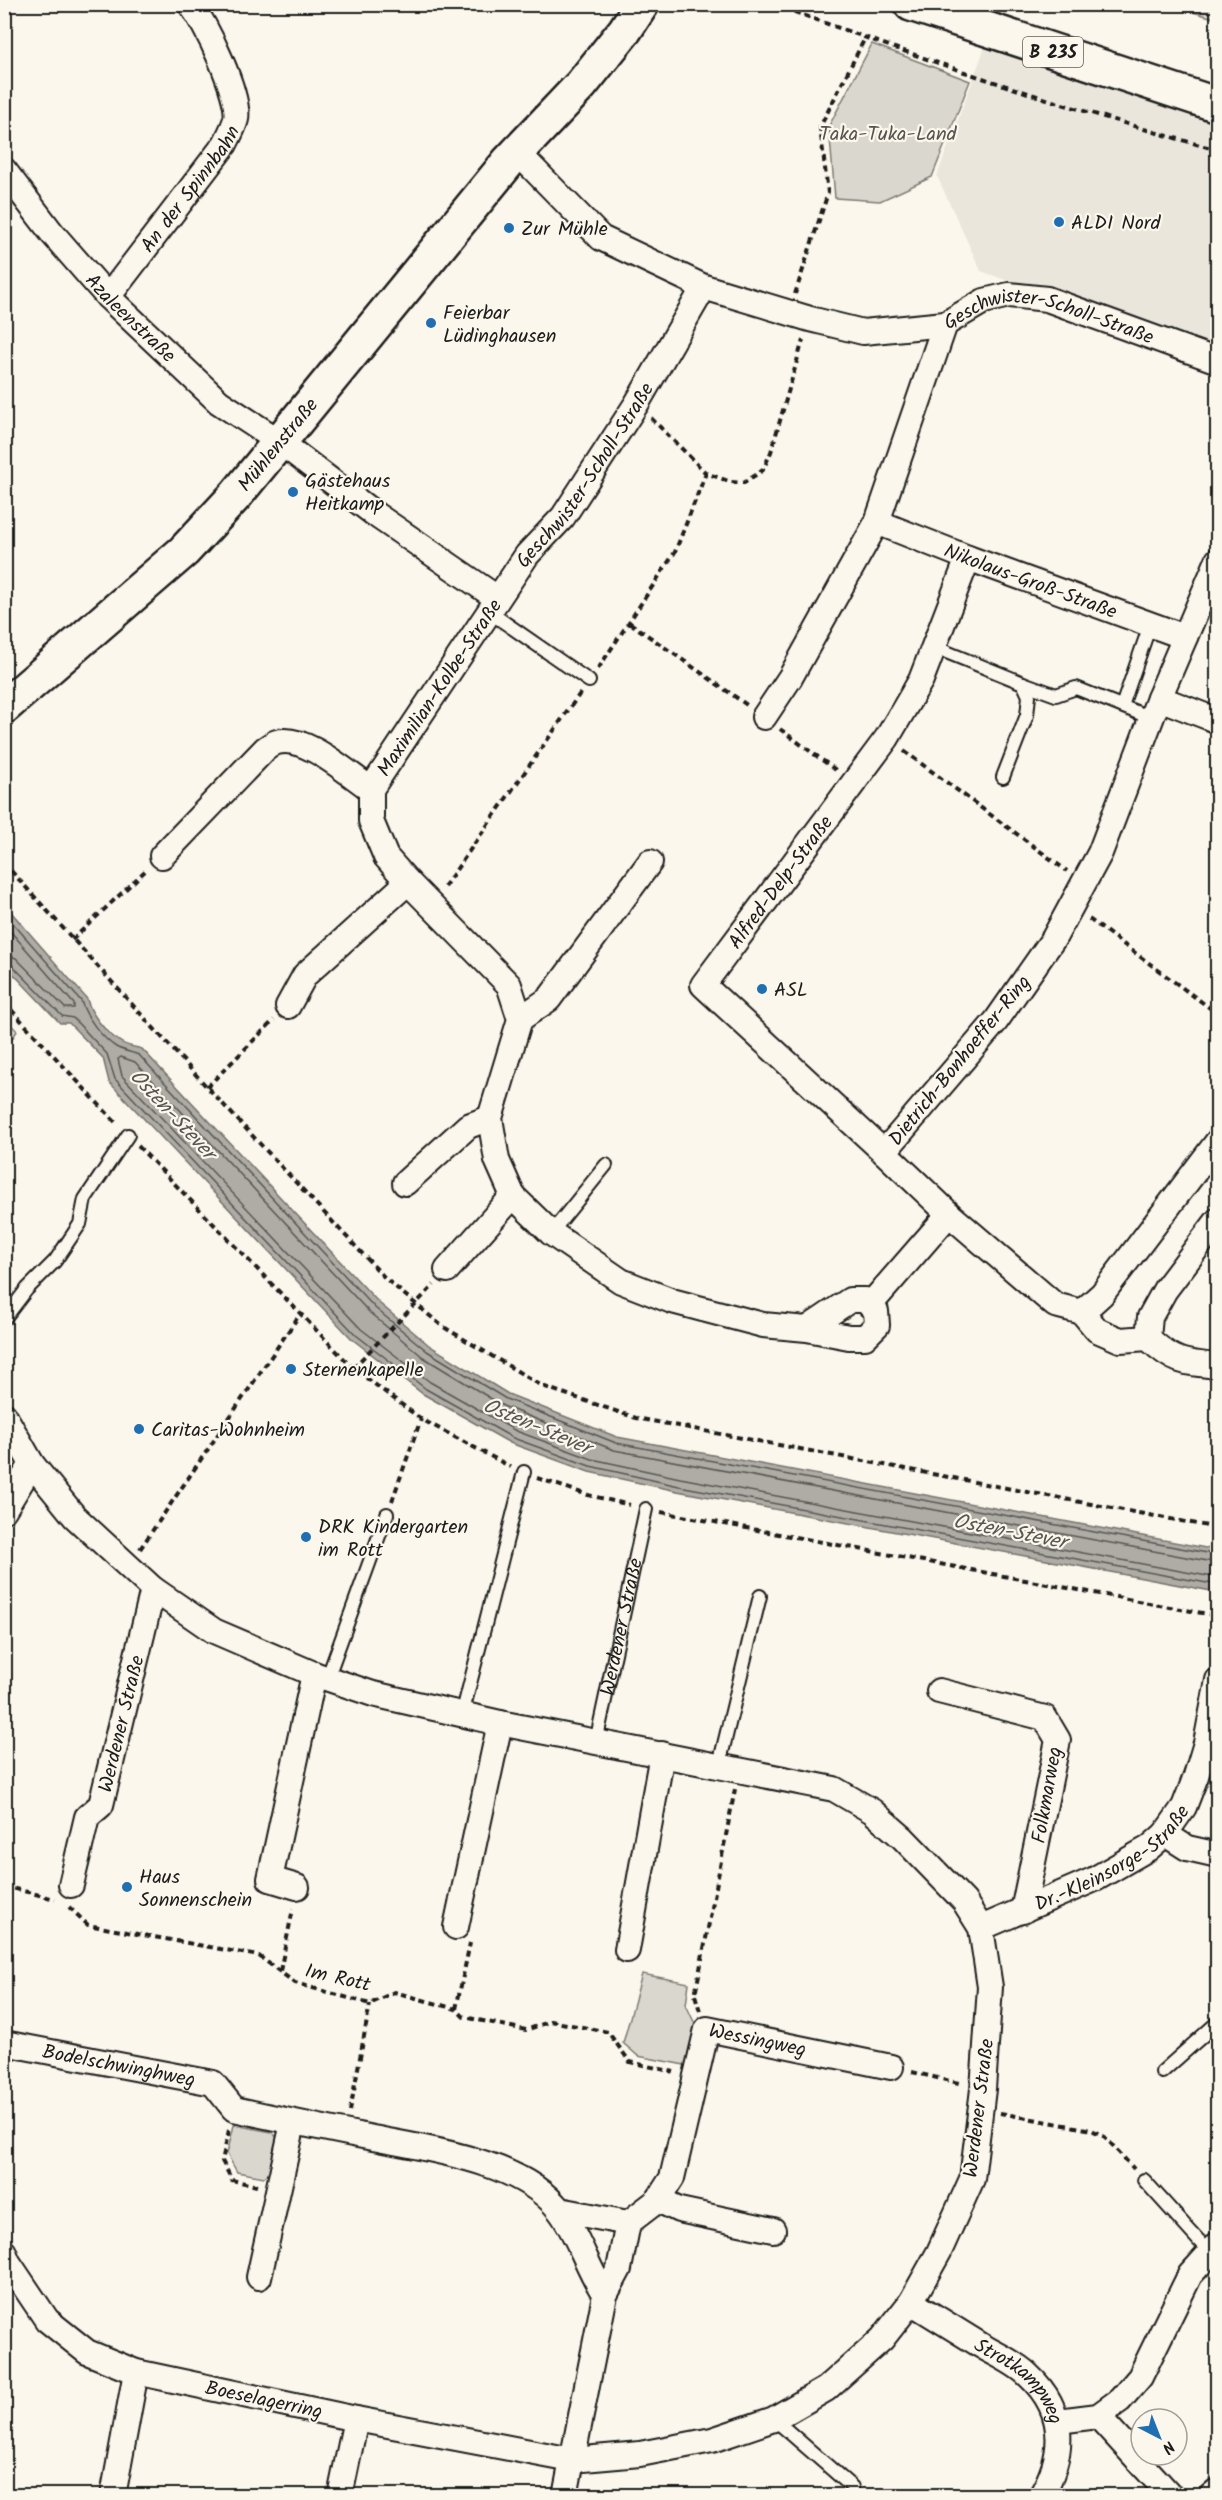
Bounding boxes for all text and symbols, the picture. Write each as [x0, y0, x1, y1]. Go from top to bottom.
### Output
road number: B 235 [1023, 37, 1083, 67]
park label: Taka-Tuka-Land [819, 119, 958, 151]
street label: An der Spinnbahn [133, 121, 250, 260]
place label: ALDI Nord [1071, 208, 1161, 240]
place label: Zur Mühle [521, 214, 608, 246]
marker: ALDI Nord [1052, 215, 1066, 229]
marker: Zur Mühle [502, 221, 516, 235]
street label: Azaleenstraße [76, 267, 182, 371]
street label: Geschwister-Scholl-Straße [938, 281, 1158, 354]
place label: Feierbar Lüdinghausen [443, 298, 556, 353]
marker: Feierbar Lüdinghausen [424, 316, 438, 330]
street label: Geschwister-Scholl-Straße [509, 377, 663, 575]
street label: Mühlenstraße [231, 392, 327, 500]
place label: Gästehaus Heitkamp [305, 466, 391, 521]
marker: Gästehaus Heitkamp [286, 485, 300, 499]
street label: Nikolaus-Groß-Straße [939, 536, 1121, 629]
street label: Maximilian-Kolbe-Straße [369, 593, 511, 784]
street label: Alfred-Delp-Straße [721, 809, 842, 957]
street label: Dietrich-Bonhoeffer-Ring [881, 969, 1040, 1154]
place label: ASL [774, 975, 808, 1007]
marker: ASL [755, 982, 769, 996]
water label: Osten-Stever [121, 1062, 226, 1171]
place label: Sternenkapelle [303, 1355, 423, 1387]
marker: Sternenkapelle [284, 1362, 298, 1376]
water label: Osten-Stever [477, 1390, 599, 1466]
place label: Caritas-Wohnheim [151, 1415, 305, 1447]
marker: Caritas-Wohnheim [132, 1422, 146, 1436]
water label: Osten-Stever [951, 1505, 1073, 1560]
place label: DRK Kindergarten im Rott [318, 1512, 468, 1567]
marker: DRK Kindergarten im Rott [299, 1530, 313, 1544]
street label: Werdener Straße [592, 1555, 653, 1699]
street label: Werdener Straße [91, 1652, 154, 1796]
street label: Folkmarweg [1024, 1744, 1072, 1846]
street label: Dr.-Kleinsorge-Straße [1030, 1799, 1199, 1921]
place label: Haus Sonnenschein [139, 1862, 252, 1917]
marker: Haus Sonnenschein [120, 1880, 134, 1894]
street label: Im Rott [302, 1956, 374, 2002]
street label: Wessingweg [706, 2016, 809, 2067]
street label: Bodelschwinghweg [39, 2037, 198, 2097]
street label: Werdener Straße [956, 2037, 1004, 2179]
street label: Strotkampweg [967, 2331, 1070, 2428]
street label: Boeselagerring [202, 2373, 325, 2429]
north arrow [1129, 2407, 1189, 2467]
text: N [1156, 2434, 1180, 2460]

